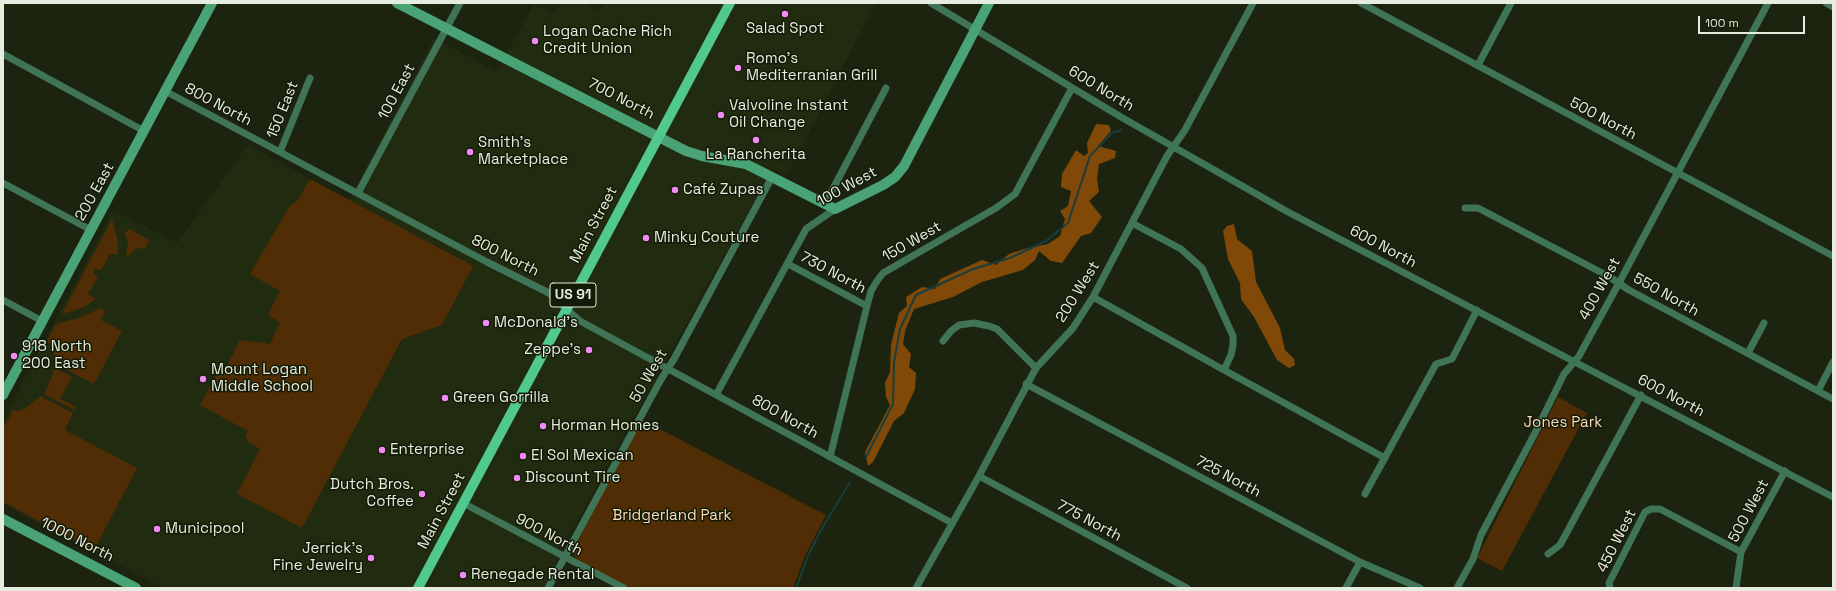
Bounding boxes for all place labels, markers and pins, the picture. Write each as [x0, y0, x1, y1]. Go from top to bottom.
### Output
marker: Salad Spot [780, 9, 790, 19]
place label: Salad Spot [746, 20, 824, 38]
place label: Logan Cache Rich Credit Union [543, 23, 672, 58]
marker: Logan Cache Rich Credit Union [530, 36, 540, 46]
place label: Romo's Mediterranian Grill [746, 50, 878, 85]
marker: Romo's Mediterranian Grill [733, 63, 743, 73]
place label: Valvoline Instant Oil Change [729, 97, 848, 132]
marker: Valvoline Instant Oil Change [716, 110, 726, 120]
place label: Smith's Marketplace [478, 134, 568, 169]
marker: La Rancherita [751, 135, 761, 145]
place label: La Rancherita [706, 146, 806, 164]
marker: Smith's Marketplace [465, 147, 475, 157]
place label: Café Zupas [683, 181, 764, 199]
marker: Café Zupas [670, 185, 680, 195]
place label: Minky Couture [654, 229, 759, 247]
marker: Minky Couture [641, 233, 651, 243]
place label: McDonald's [494, 314, 578, 332]
marker: McDonald's [481, 318, 491, 328]
place label: 918 North 200 East [22, 338, 92, 373]
place label: Zeppe's [524, 341, 581, 359]
marker: Zeppe's [584, 345, 594, 355]
marker: 918 North 200 East [9, 351, 19, 361]
place label: Mount Logan Middle School [211, 361, 313, 396]
marker: Mount Logan Middle School [198, 374, 208, 384]
place label: Green Gorrilla [453, 389, 549, 407]
marker: Green Gorrilla [440, 393, 450, 403]
place label: Horman Homes [551, 417, 659, 435]
marker: Horman Homes [538, 421, 548, 431]
place label: Enterprise [390, 441, 464, 459]
marker: Enterprise [377, 445, 387, 455]
place label: El Sol Mexican [531, 447, 634, 465]
marker: El Sol Mexican [518, 451, 528, 461]
place label: Discount Tire [525, 469, 620, 487]
marker: Discount Tire [512, 473, 522, 483]
place label: Dutch Bros. Coffee [330, 476, 414, 511]
marker: Dutch Bros. Coffee [417, 489, 427, 499]
place label: Municipool [165, 520, 245, 538]
marker: Municipool [152, 524, 162, 534]
place label: Jerrick's Fine Jewelry [273, 540, 363, 575]
marker: Jerrick's Fine Jewelry [366, 553, 376, 563]
place label: Renegade Rental [471, 566, 594, 584]
marker: Renegade Rental [458, 570, 468, 580]

